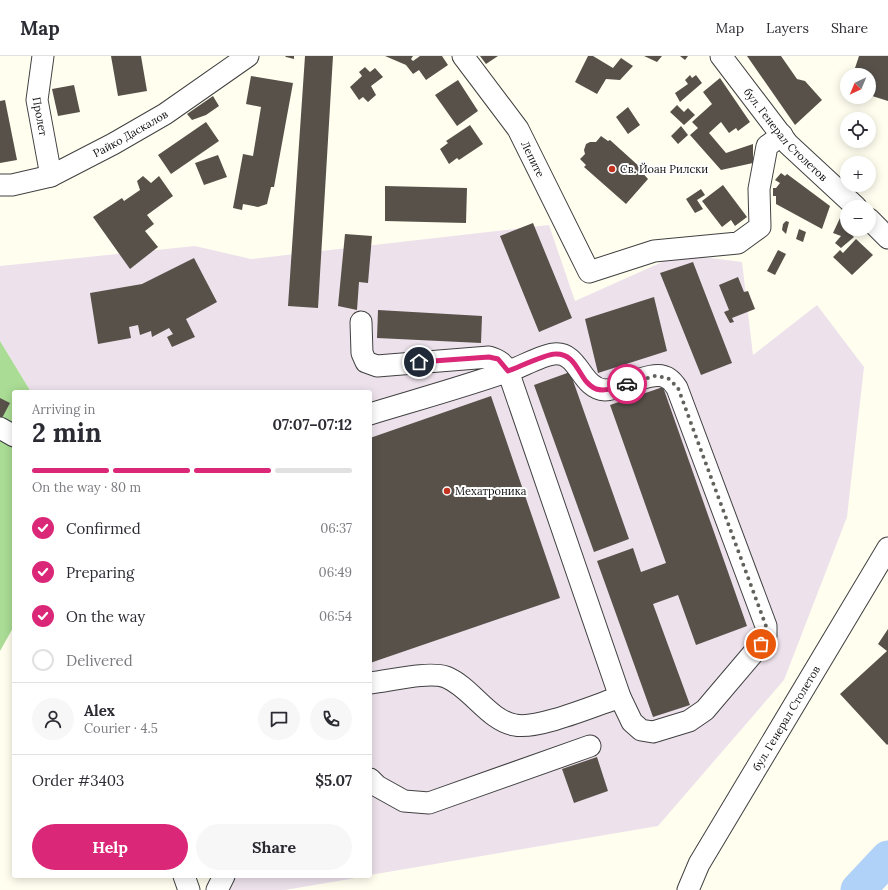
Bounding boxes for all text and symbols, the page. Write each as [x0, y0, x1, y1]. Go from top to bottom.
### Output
text: Map [20, 16, 60, 40]
text: Map [716, 19, 744, 37]
text: Layers [766, 19, 809, 37]
text: Share [831, 19, 868, 37]
north arrow [840, 68, 876, 104]
map controls [840, 68, 876, 236]
street label: бул. Генерал Столетов [741, 85, 831, 184]
street label: Пролет [30, 96, 51, 137]
street label: Райко Даскалов [90, 107, 171, 160]
button: locate [840, 112, 876, 148]
street label: Лепите [518, 139, 548, 179]
button: + [840, 156, 876, 192]
place label: Св. Йоан Рилски [620, 162, 708, 176]
marker: Св. Йоан Рилски [607, 164, 617, 174]
button: − [840, 200, 876, 236]
pin [402, 345, 436, 379]
icon: home [408, 351, 430, 373]
courier [607, 364, 647, 404]
icon: car [616, 373, 638, 395]
text: Arriving in [32, 401, 95, 418]
text: 07:07–07:12 [273, 415, 352, 434]
text: 2 min [32, 416, 102, 449]
text: On the way · 80 m [32, 479, 141, 496]
place label: Мехатроника [455, 484, 527, 498]
marker: Мехатроника [442, 486, 452, 496]
icon: check [32, 517, 54, 539]
text: Confirmed [66, 519, 141, 538]
text: 06:37 [320, 520, 352, 537]
icon: check [32, 561, 54, 583]
text: Preparing [66, 563, 134, 582]
text: 06:49 [319, 564, 352, 581]
icon: check [32, 605, 54, 627]
text: On the way [66, 607, 145, 626]
text: 06:54 [319, 608, 352, 625]
pin [744, 627, 778, 661]
icon: bag [750, 633, 772, 655]
text: Delivered [66, 651, 133, 670]
street label: бул. Генерал Столетов [749, 663, 823, 773]
button: person [32, 698, 74, 740]
button: chat [258, 698, 300, 740]
button: phone [310, 698, 352, 740]
text: Alex [84, 701, 115, 720]
text: Courier · 4.5 [84, 720, 158, 737]
text: Order #3403 [32, 771, 124, 790]
text: $5.07 [315, 771, 352, 790]
button: Help [32, 824, 188, 870]
button: Share [196, 824, 352, 870]

